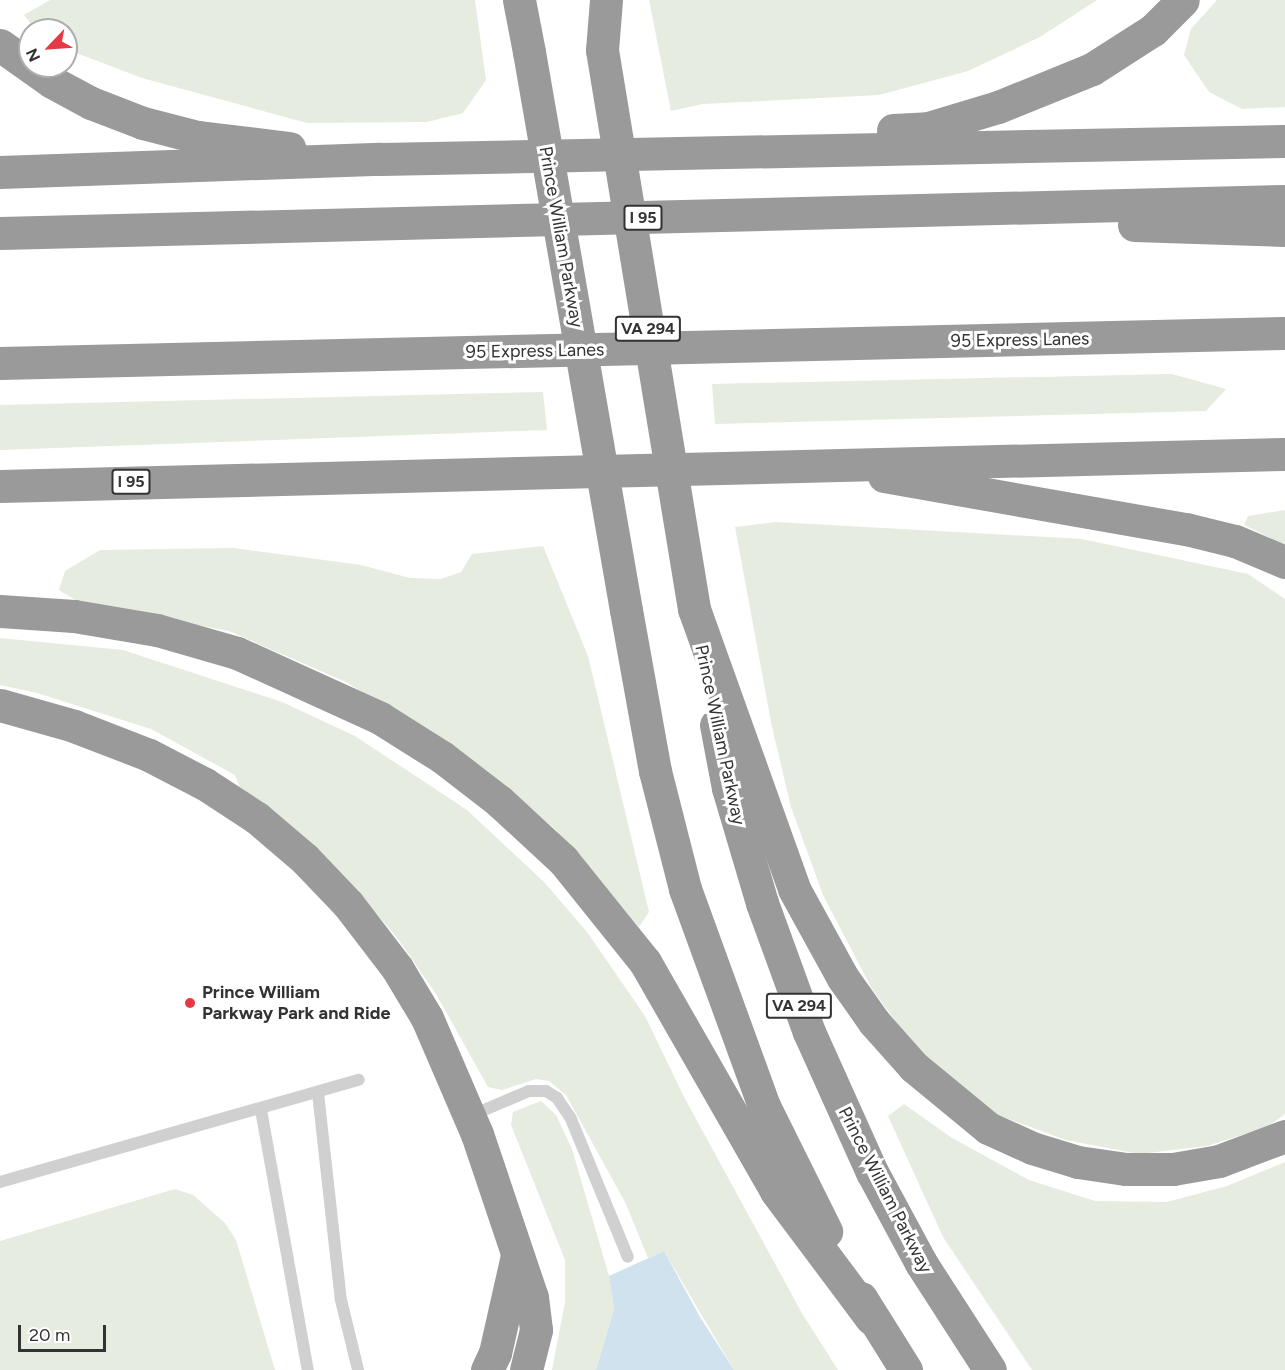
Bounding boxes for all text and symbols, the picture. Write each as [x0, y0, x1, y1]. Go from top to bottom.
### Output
north arrow [18, 18, 78, 78]
text: N [22, 45, 44, 65]
street label: Prince William Parkway [534, 145, 588, 329]
road number: I 95 [622, 205, 664, 231]
road number: VA 294 [614, 316, 682, 342]
street label: 95 Express Lanes [950, 328, 1090, 352]
street label: 95 Express Lanes [465, 339, 605, 363]
road number: I 95 [110, 469, 152, 495]
street label: Prince William Parkway [690, 643, 750, 827]
place label: Prince William Parkway Park and Ride [202, 982, 390, 1024]
road number: VA 294 [764, 993, 834, 1019]
marker: Prince William Parkway Park and Ride [183, 996, 197, 1010]
street label: Prince William Parkway [834, 1103, 936, 1277]
scale bar [21, 1313, 110, 1351]
text: 20 m [29, 1324, 70, 1346]

